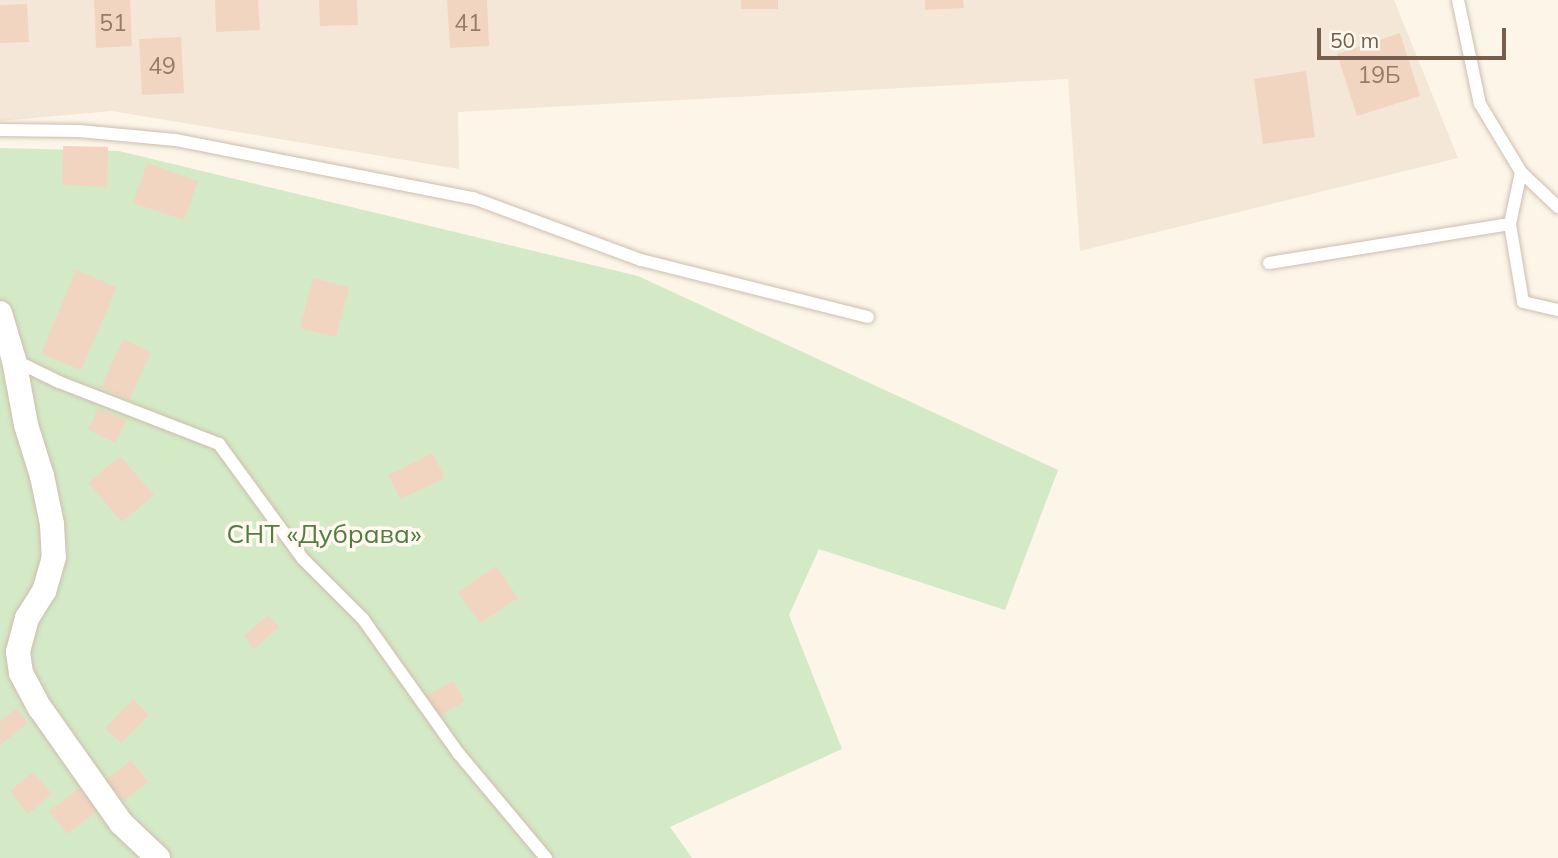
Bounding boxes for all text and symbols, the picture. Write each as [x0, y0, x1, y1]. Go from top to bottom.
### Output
house number: 51 [99, 9, 127, 37]
house number: 41 [454, 9, 482, 37]
scale bar [1320, 14, 1509, 58]
text: 50 m [1330, 27, 1379, 53]
house number: 49 [148, 52, 176, 80]
house number: 19Б [1357, 61, 1401, 89]
park label: СНТ «Дубрава» [227, 518, 421, 550]

